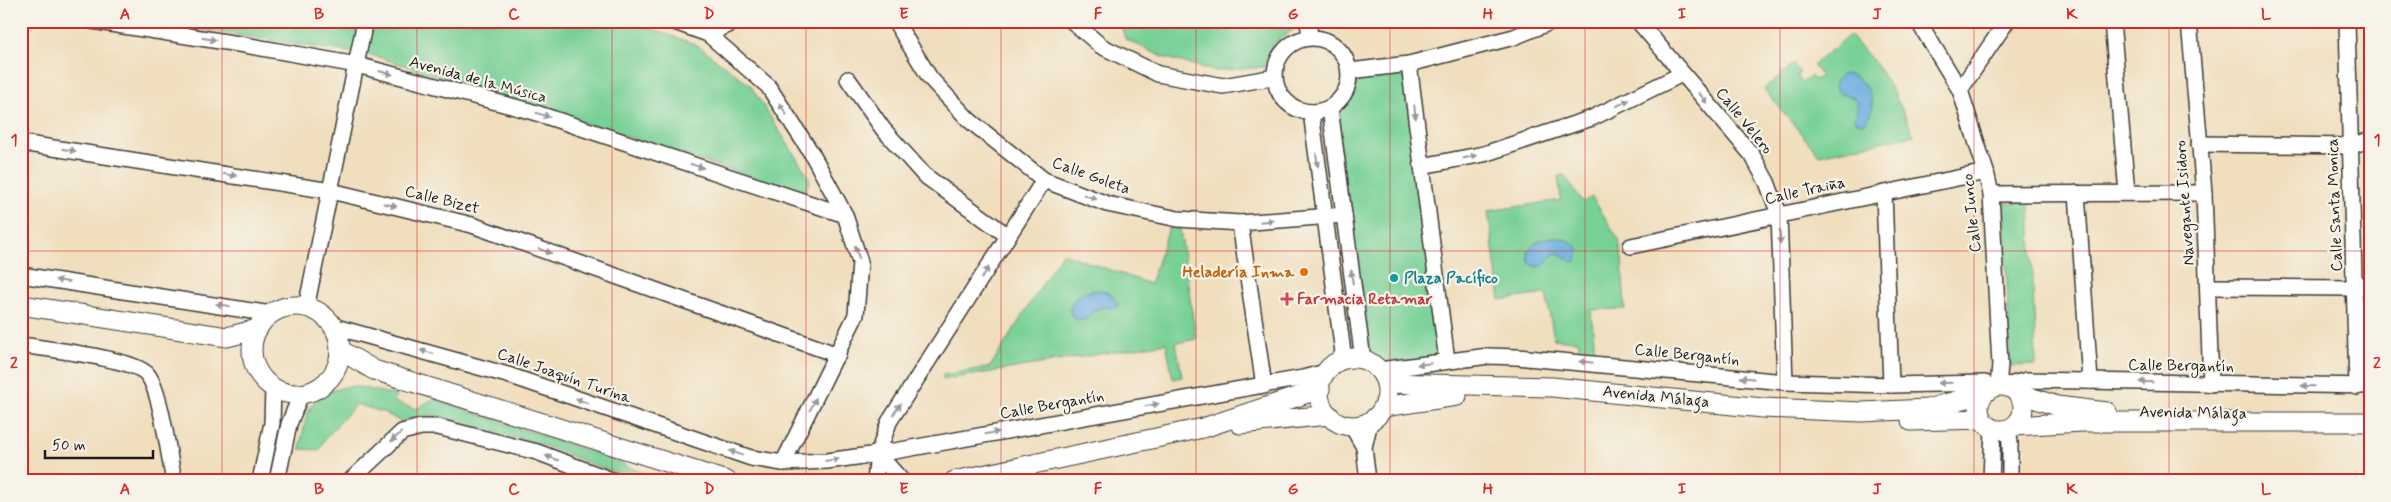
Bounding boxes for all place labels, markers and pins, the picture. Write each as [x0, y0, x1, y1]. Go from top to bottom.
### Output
place label: Heladería Inma [1183, 262, 1294, 283]
marker: Heladería Inma [1298, 266, 1310, 278]
place label: Plaza Pacífico [1404, 268, 1498, 289]
marker: Plaza Pacífico [1388, 272, 1400, 284]
place label: Farmacia Retamar [1297, 289, 1433, 310]
marker: Farmacia Retamar [1281, 293, 1293, 305]

